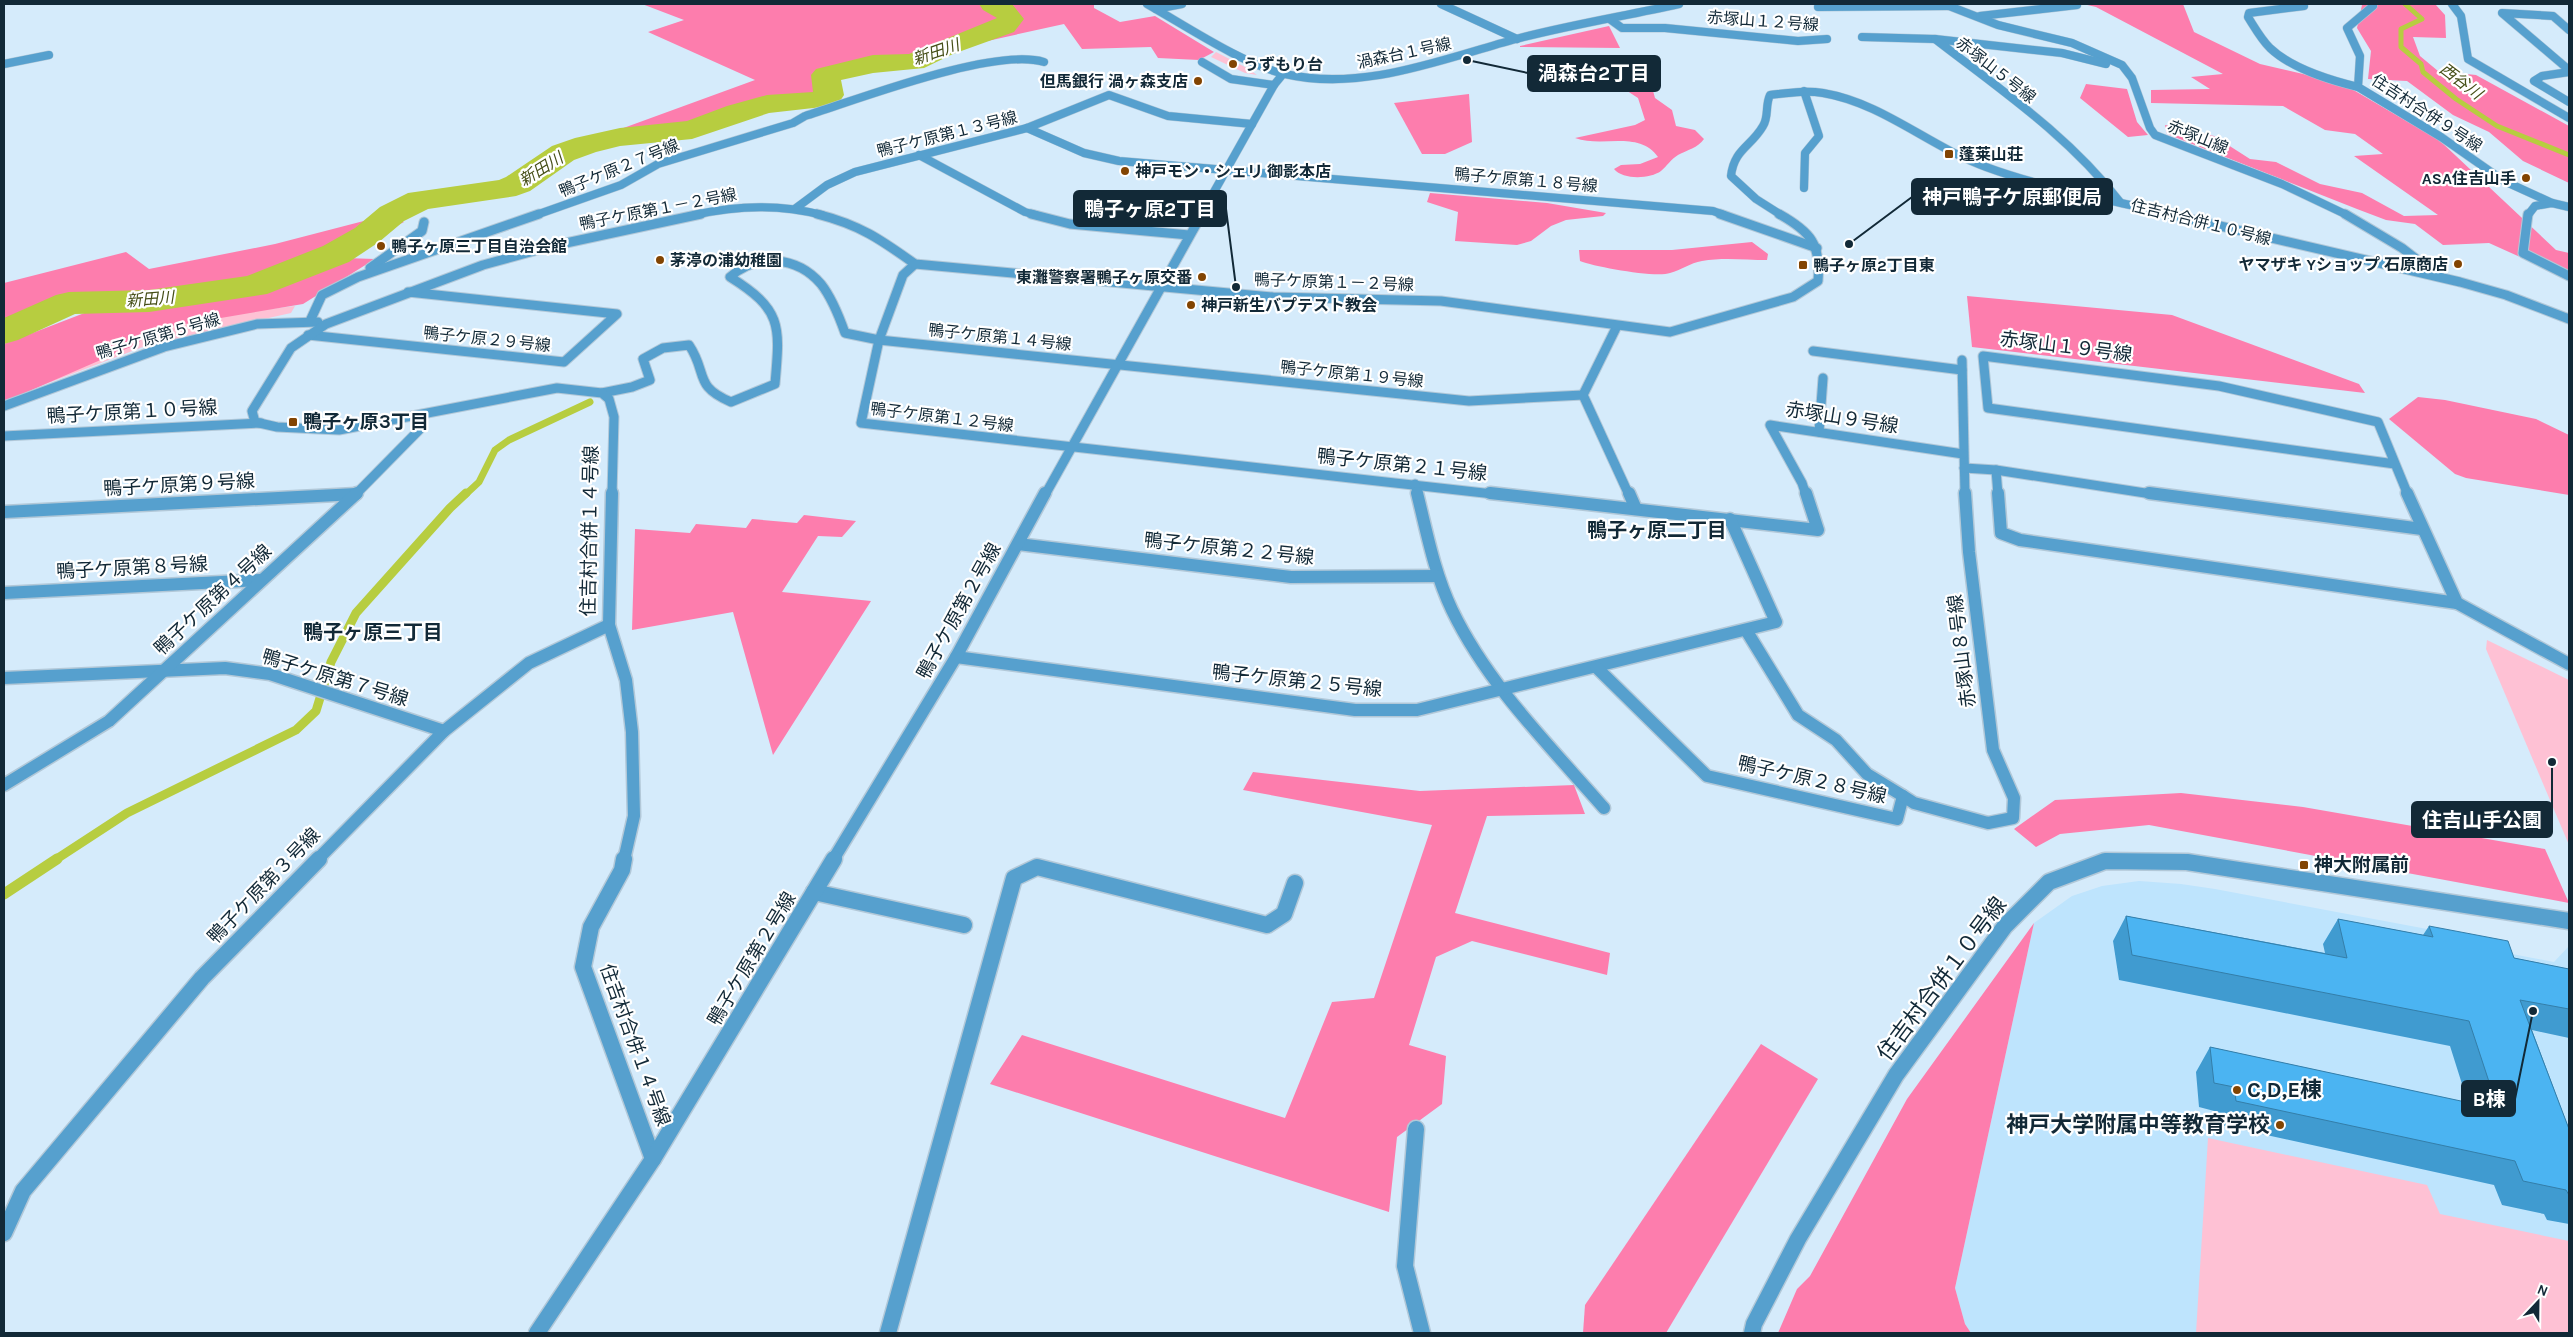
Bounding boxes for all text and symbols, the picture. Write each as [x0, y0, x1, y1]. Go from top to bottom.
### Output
street label: 赤塚山１２号線 [1706, 8, 1820, 34]
street label: 赤塚山５号線 [1952, 33, 2040, 107]
street label: 渦森台１号線 [1355, 34, 1453, 72]
water label: 新田川 [910, 35, 964, 69]
place label: うずもり台 [1243, 55, 1323, 74]
callout: 渦森台2丁目 [1528, 56, 1660, 91]
marker: うずもり台 [1227, 58, 1239, 70]
water label: 西谷川 [2436, 59, 2487, 104]
text: 渦森台2丁目 [1538, 62, 1650, 85]
street label: 住吉村合併９号線 [2368, 70, 2486, 156]
place label: 但馬銀行 渦ヶ森支店 [1040, 72, 1188, 91]
marker: 但馬銀行 渦ヶ森支店 [1192, 75, 1204, 87]
street label: 鴨子ケ原第１３号線 [875, 107, 1019, 161]
street label: 赤塚山線 [2165, 116, 2231, 158]
street label: 鴨子ケ原２７号線 [556, 135, 682, 201]
place label: 蓬莱山荘 [1959, 145, 2023, 164]
water label: 新田川 [516, 147, 568, 190]
marker: 蓬莱山荘 [1943, 148, 1955, 160]
place label: 神戸モン・シェリ 御影本店 [1135, 162, 1331, 181]
street label: 鴨子ケ原第１８号線 [1453, 164, 1599, 196]
marker: 神戸モン・シェリ 御影本店 [1119, 165, 1131, 177]
place label: ASA住吉山手 [2422, 169, 2516, 188]
marker: ASA住吉山手 [2520, 172, 2532, 184]
callout: 神戸鴨子ケ原郵便局 [1912, 179, 2112, 214]
street label: 鴨子ケ原第１－２号線 [578, 184, 738, 234]
text: 神戸鴨子ケ原郵便局 [1922, 186, 2102, 209]
callout: 鴨子ヶ原2丁目 [1074, 191, 1226, 226]
street label: 住吉村合併１０号線 [2129, 195, 2273, 249]
text: 鴨子ヶ原2丁目 [1084, 198, 1216, 221]
place label: 鴨子ヶ原三丁目自治会館 [391, 237, 567, 256]
marker: 鴨子ヶ原三丁目自治会館 [375, 240, 387, 252]
place label: 茅渟の浦幼稚園 [670, 251, 782, 270]
marker: 茅渟の浦幼稚園 [654, 254, 666, 266]
place label: ヤマザキ Yショップ 石原商店 [2239, 255, 2448, 274]
place label: 鴨子ヶ原2丁目東 [1813, 256, 1935, 275]
marker: ヤマザキ Yショップ 石原商店 [2452, 258, 2464, 270]
marker: 鴨子ヶ原2丁目東 [1797, 259, 1809, 271]
place label: 東灘警察署鴨子ヶ原交番 [1016, 268, 1192, 287]
street label: 鴨子ケ原第１－２号線 [1254, 270, 1414, 294]
marker: 東灘警察署鴨子ヶ原交番 [1196, 271, 1208, 283]
water label: 新田川 [125, 287, 177, 311]
place label: 神戸新生バプテスト教会 [1201, 296, 1377, 315]
marker: 神戸新生バプテスト教会 [1185, 299, 1197, 311]
street label: 鴨子ケ原第５号線 [94, 309, 222, 363]
street label: 鴨子ケ原第１４号線 [927, 320, 1073, 354]
street label: 鴨子ケ原２９号線 [422, 323, 552, 355]
street label: 赤塚山１９号線 [1999, 328, 2133, 366]
street label: 鴨子ケ原第１９号線 [1279, 357, 1425, 391]
street label: 鴨子ケ原第１０号線 [46, 397, 218, 427]
street label: 赤塚山９号線 [1784, 398, 1900, 438]
street label: 鴨子ケ原第１２号線 [869, 399, 1015, 435]
place label: 鴨子ヶ原3丁目 [303, 411, 429, 433]
marker: 鴨子ヶ原3丁目 [287, 416, 299, 428]
street label: 住吉村合併１４号線 [578, 445, 602, 617]
street label: 鴨子ケ原第２１号線 [1316, 445, 1488, 485]
street label: 鴨子ケ原第９号線 [103, 470, 255, 500]
district label: 鴨子ヶ原二丁目 [1587, 519, 1727, 542]
street label: 鴨子ケ原第２２号線 [1143, 529, 1315, 569]
street label: 鴨子ケ原第２号線 [913, 539, 1005, 683]
street label: 鴨子ケ原第４号線 [150, 540, 276, 660]
street label: 鴨子ケ原第８号線 [56, 553, 208, 583]
street label: 赤塚山８号線 [1944, 593, 1980, 709]
district label: 鴨子ヶ原三丁目 [303, 621, 443, 644]
street label: 鴨子ケ原第７号線 [259, 645, 411, 711]
street label: 鴨子ケ原第２５号線 [1211, 661, 1383, 701]
street label: 鴨子ケ原２８号線 [1735, 752, 1889, 808]
callout: 住吉山手公園 [2412, 802, 2552, 837]
text: 住吉山手公園 [2422, 809, 2542, 832]
street label: 鴨子ケ原第３号線 [203, 824, 325, 948]
place label: 神大附属前 [2314, 854, 2409, 876]
marker: 神大附属前 [2298, 859, 2310, 871]
street label: 鴨子ケ原第２号線 [703, 888, 801, 1030]
street label: 住吉村合併１０号線 [1872, 892, 2012, 1066]
street label: 住吉村合併１４号線 [595, 961, 675, 1129]
place label: C,D,E棟 [2247, 1077, 2322, 1103]
callout: B棟 [2462, 1081, 2515, 1116]
marker: C,D,E棟 [2231, 1084, 2243, 1096]
text: B棟 [2473, 1088, 2505, 1111]
place label: 神戸大学附属中等教育学校 [2006, 1112, 2270, 1138]
marker: 神戸大学附属中等教育学校 [2274, 1119, 2286, 1131]
north arrow [2513, 1277, 2563, 1327]
text: N [2535, 1281, 2551, 1300]

